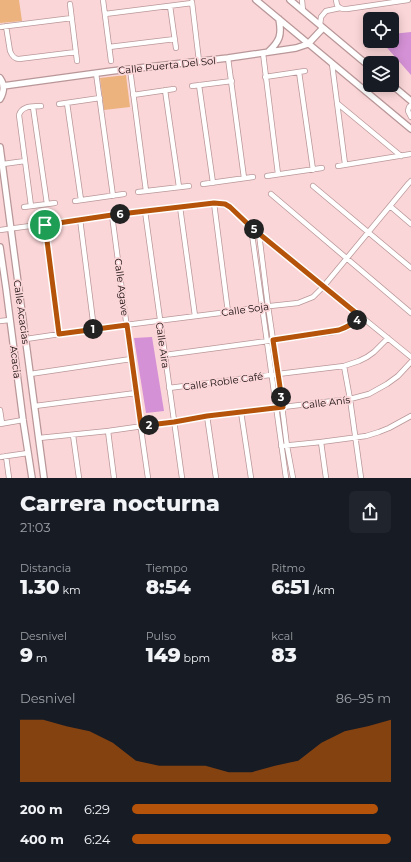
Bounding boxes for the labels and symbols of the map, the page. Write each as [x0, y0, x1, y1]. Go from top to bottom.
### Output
street label: Calle Puerta Del Sol [118, 54, 217, 77]
pin: 6 [110, 204, 130, 224]
pin [28, 208, 62, 242]
pin: 5 [244, 219, 264, 239]
street label: Calle Agave [112, 257, 131, 317]
street label: Calle Acacias [11, 279, 32, 345]
street label: Calle Soja [220, 300, 270, 319]
pin: 4 [347, 310, 367, 330]
pin: 1 [83, 319, 103, 339]
street label: Calle Aira [153, 321, 172, 369]
street label: Acacia [7, 345, 24, 379]
street label: Calle Roble Café [182, 369, 264, 394]
pin: 3 [271, 387, 291, 407]
street label: Calle Anís [301, 393, 351, 412]
pin: 2 [139, 415, 159, 435]

